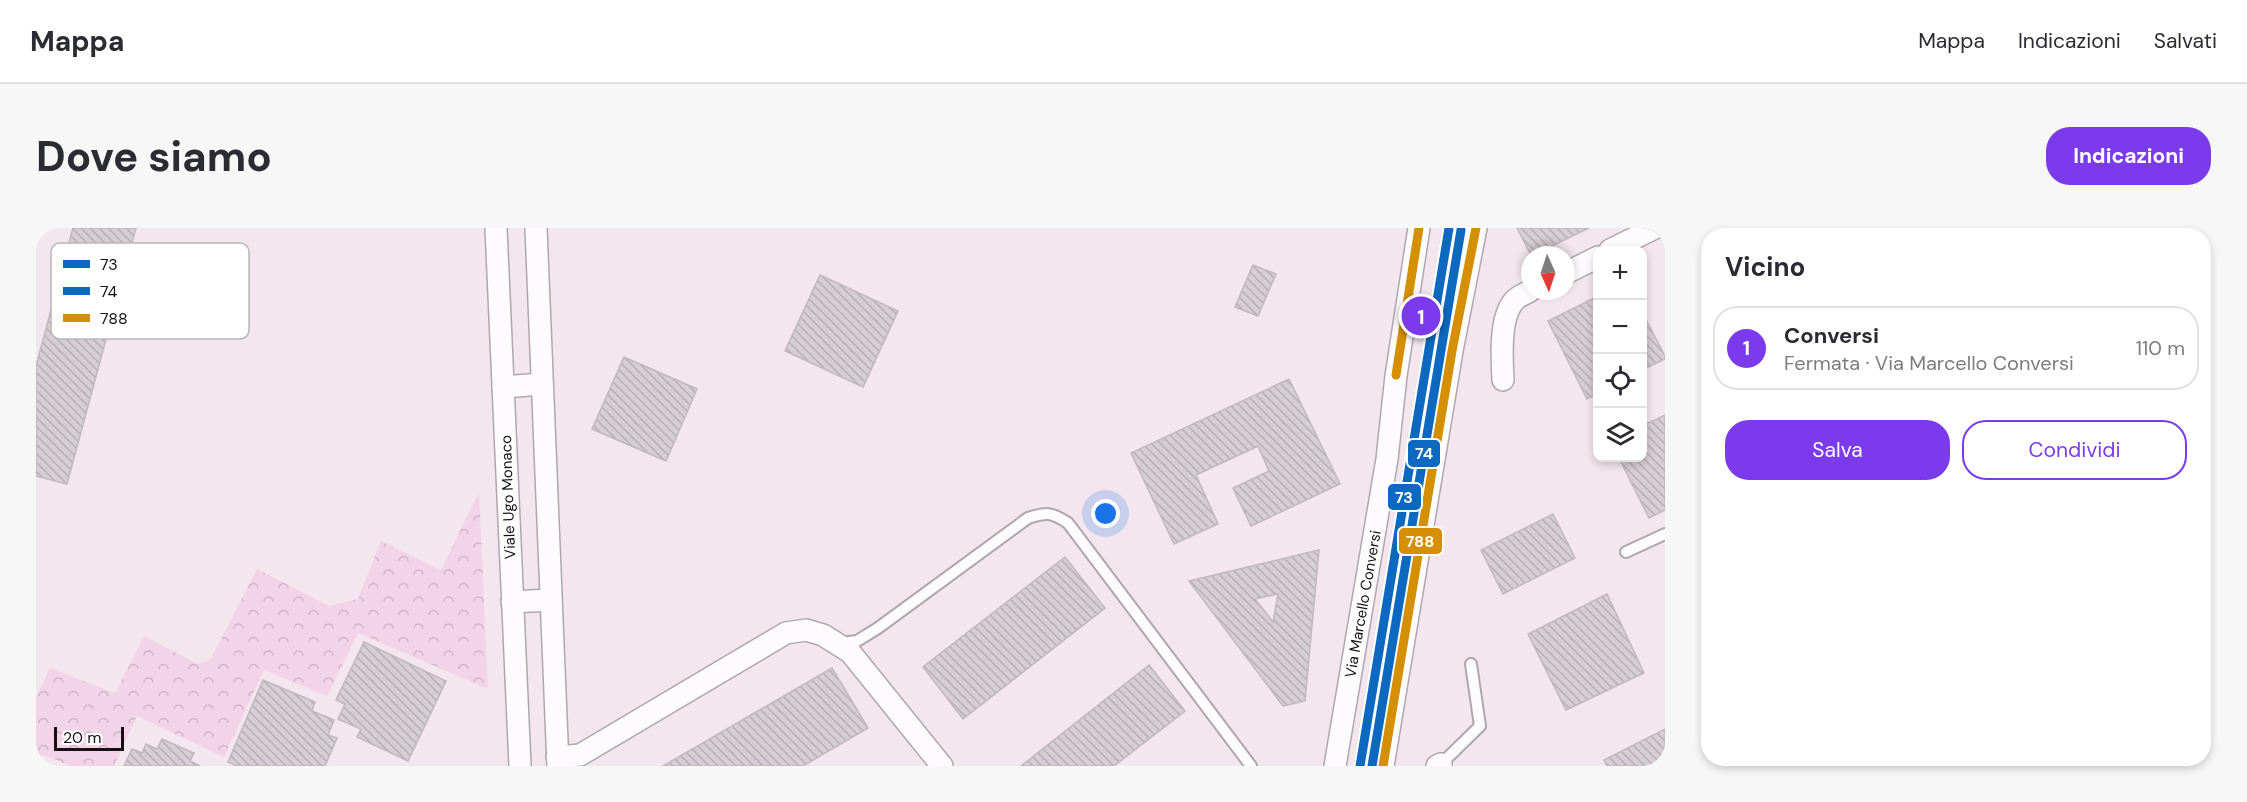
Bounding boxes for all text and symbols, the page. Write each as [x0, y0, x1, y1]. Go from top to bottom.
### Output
text: Mappa [30, 23, 124, 60]
text: Mappa [1918, 27, 1985, 55]
text: Indicazioni [2018, 27, 2121, 55]
text: Salvati [2154, 27, 2217, 55]
button: Indicazioni [2046, 127, 2211, 185]
text: Dove siamo [36, 129, 272, 184]
legend [51, 243, 249, 339]
north arrow [1521, 246, 1575, 300]
map controls [1593, 246, 1647, 462]
button: + [1593, 246, 1647, 300]
text: Vicino [1725, 250, 1805, 284]
text: 73 [100, 254, 118, 275]
text: 74 [100, 281, 118, 302]
pin: 1 [1402, 294, 1440, 338]
button: − [1593, 300, 1647, 354]
text: 788 [100, 308, 128, 329]
text: Conversi [1784, 321, 1879, 350]
text: 1 [1743, 335, 1750, 361]
text: 110 m [2136, 335, 2185, 361]
text: Fermata · Via Marcello Conversi [1784, 350, 2074, 376]
button: locate [1593, 354, 1647, 408]
button: layers [1593, 408, 1647, 462]
button: Salva [1725, 420, 1950, 480]
button: Condividi [1962, 420, 2187, 480]
street label: Viale Ugo Monaco [496, 434, 520, 559]
line badge: 74 [1407, 439, 1441, 468]
text: 74 [1415, 443, 1433, 464]
line badge: 73 [1387, 483, 1422, 511]
text: 73 [1395, 487, 1413, 508]
your location [1091, 499, 1120, 528]
line badge: 788 [1398, 527, 1443, 555]
street label: Via Marcello Conversi [1340, 529, 1386, 679]
text: 788 [1406, 531, 1434, 552]
scale bar [54, 724, 124, 752]
text: 20 m [63, 727, 102, 748]

